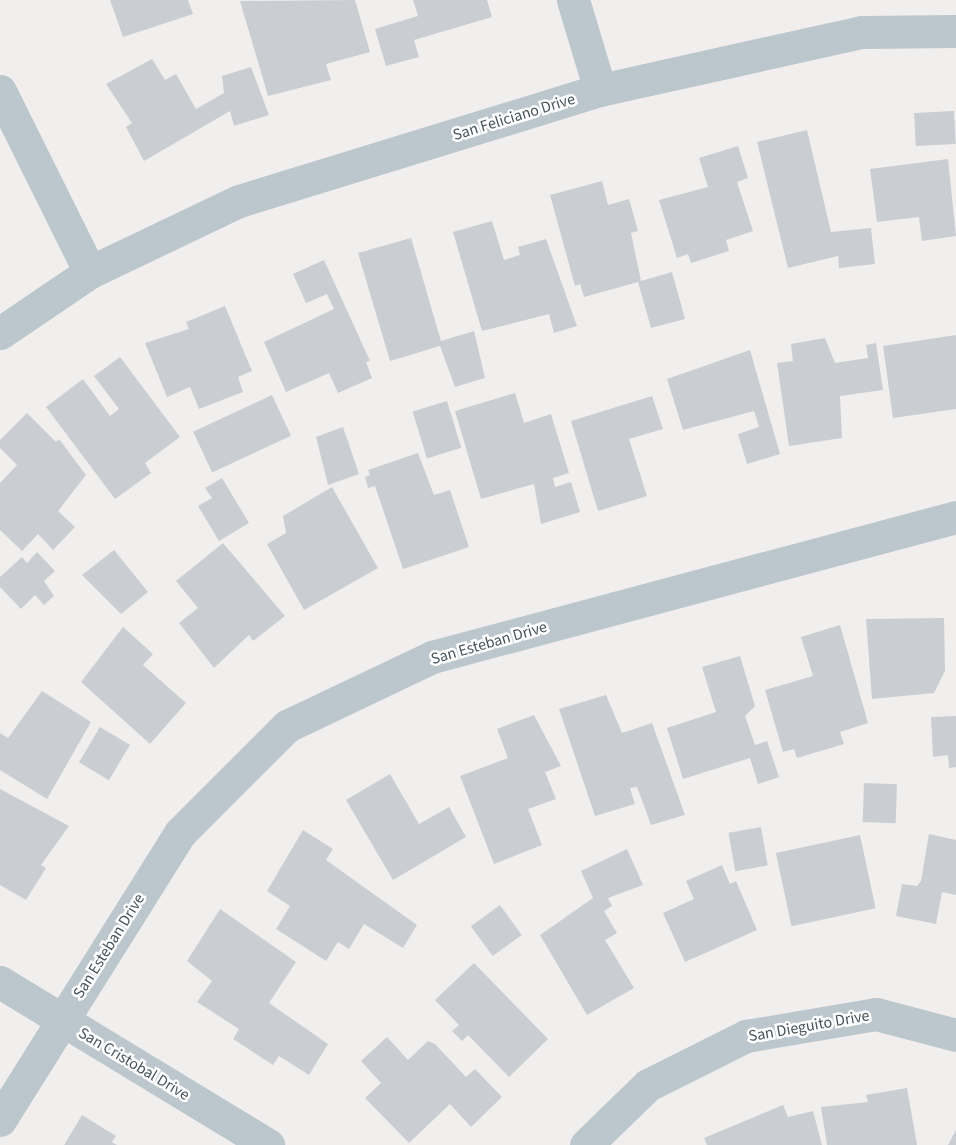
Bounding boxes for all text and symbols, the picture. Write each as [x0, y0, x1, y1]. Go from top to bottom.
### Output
street label: San Feliciano Drive [451, 89, 577, 145]
street label: San Esteban Drive [429, 617, 549, 669]
street label: San Esteban Drive [69, 890, 149, 1002]
street label: San Dieguito Drive [747, 1006, 871, 1046]
street label: San Cristobal Drive [75, 1023, 193, 1105]

